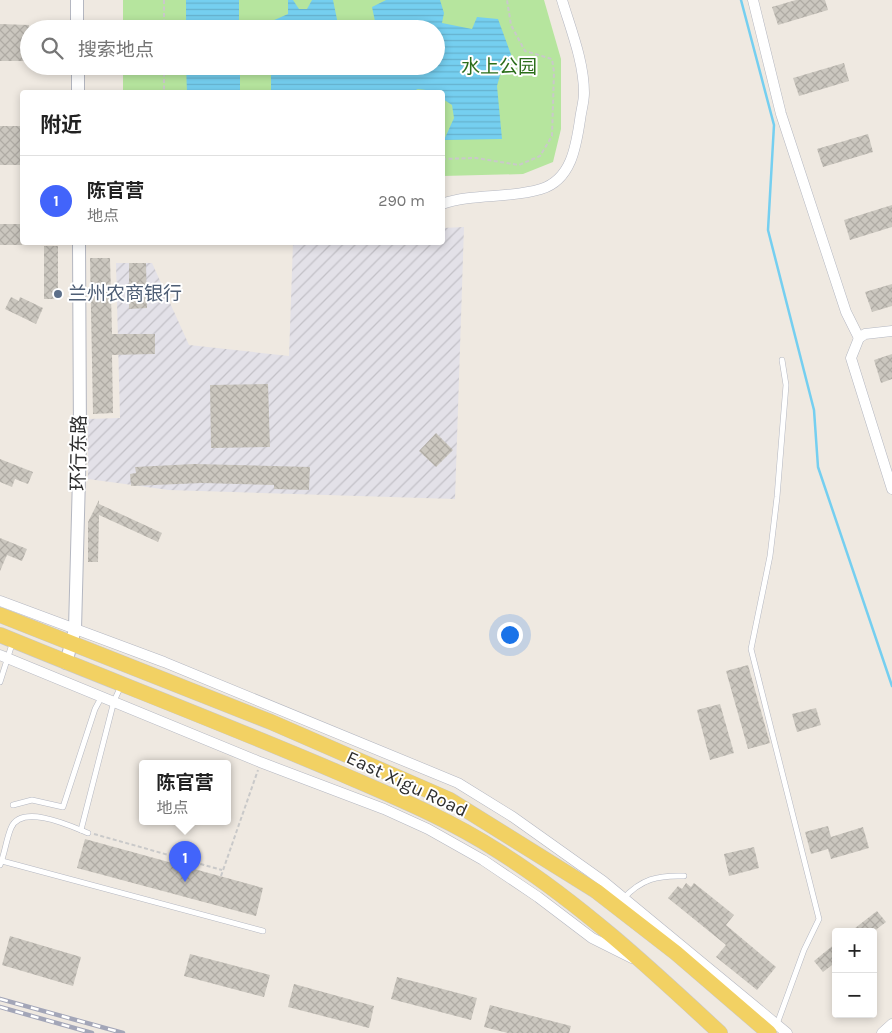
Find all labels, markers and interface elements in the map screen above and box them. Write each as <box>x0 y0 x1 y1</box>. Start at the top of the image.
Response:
search box <box>20 20 445 75</box>
icon: search <box>38 34 66 62</box>
text: 搜索地点 <box>78 39 154 61</box>
park label: 水上公园 <box>461 56 537 78</box>
text: 附近 <box>40 113 82 137</box>
text: 陈官营 <box>87 180 144 202</box>
text: 1 <box>53 191 59 210</box>
text: 290 m <box>378 191 425 210</box>
text: 地点 <box>87 206 119 225</box>
place label: 兰州农商银行 <box>68 283 182 305</box>
marker: 兰州农商银行 <box>52 288 64 300</box>
street label: 环行东路 <box>67 415 91 491</box>
your location <box>497 622 523 648</box>
street label: East Xigu Road <box>343 746 471 822</box>
popup <box>139 760 231 825</box>
text: 陈官营 <box>156 772 214 794</box>
text: 地点 <box>156 798 189 817</box>
pin: 1 <box>169 841 201 882</box>
map controls <box>832 928 877 1018</box>
button: + <box>832 928 877 973</box>
button: − <box>832 973 877 1018</box>

